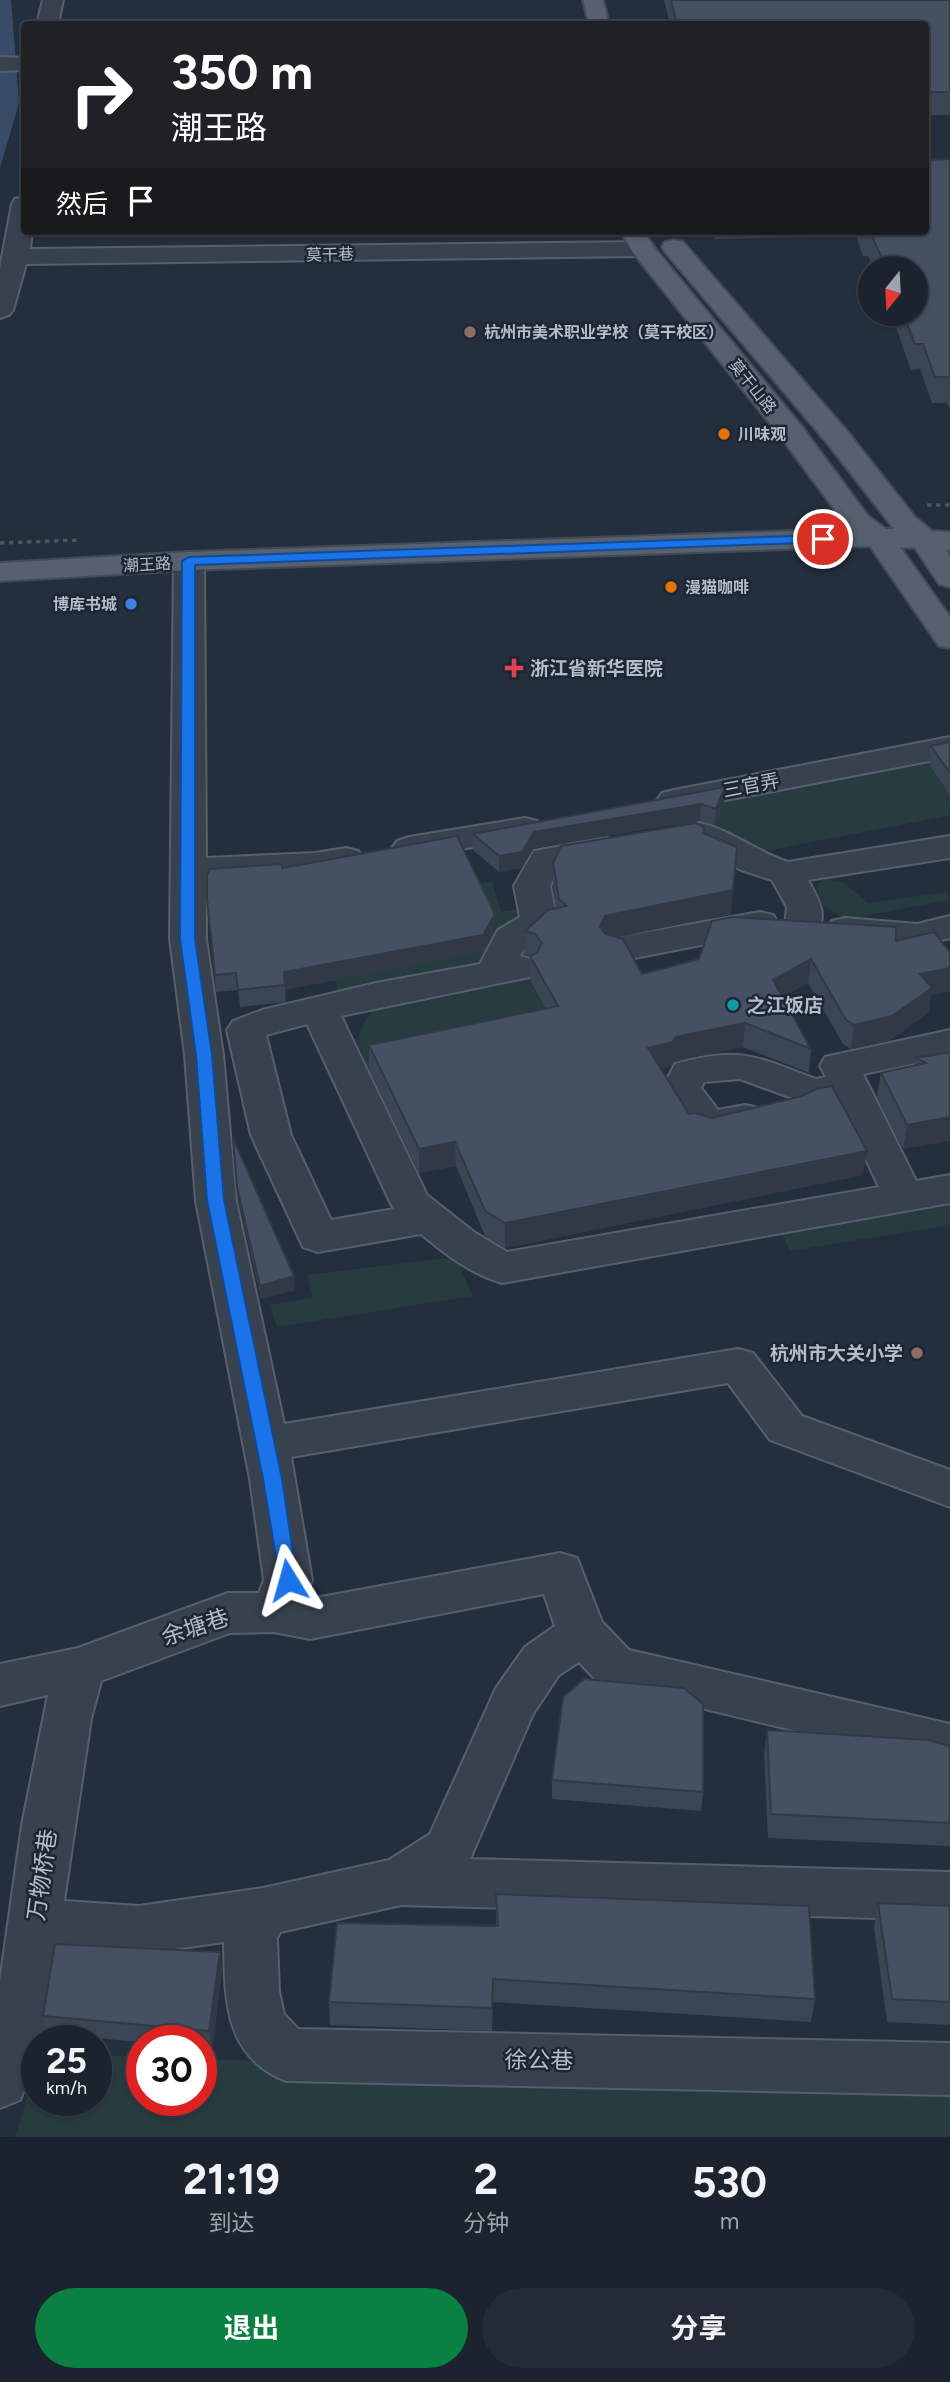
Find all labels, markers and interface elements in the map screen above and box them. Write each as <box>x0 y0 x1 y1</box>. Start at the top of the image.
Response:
text: 350 m <box>171 42 313 101</box>
icon: right <box>56 49 147 140</box>
text: 潮王路 <box>171 109 267 147</box>
icon: arrive <box>122 182 160 220</box>
text: 然后 <box>56 188 108 220</box>
street label: 莫干巷 <box>306 245 354 264</box>
north arrow <box>858 256 928 326</box>
map controls <box>858 256 928 326</box>
place label: 杭州市美术职业学校（莫干校区） <box>484 323 724 342</box>
marker: 杭州市美术职业学校（莫干校区） <box>462 324 478 340</box>
street label: 莫干山路 <box>725 355 780 417</box>
place label: 川味观 <box>738 425 786 444</box>
marker: 川味观 <box>716 426 732 442</box>
pin <box>793 509 853 569</box>
icon: arrive <box>804 520 842 558</box>
street label: 潮王路 <box>123 554 171 575</box>
place label: 漫猫咖啡 <box>685 578 749 597</box>
marker: 漫猫咖啡 <box>663 579 679 595</box>
place label: 博库书城 <box>53 595 117 614</box>
marker: 博库书城 <box>123 596 139 612</box>
place label: 浙江省新华医院 <box>530 657 663 680</box>
marker: 浙江省新华医院 <box>504 658 524 678</box>
street label: 三官弄 <box>721 769 781 802</box>
place label: 之江饭店 <box>747 994 823 1017</box>
marker: 之江饭店 <box>725 997 741 1013</box>
place label: 杭州市大关小学 <box>770 1342 903 1365</box>
marker: 杭州市大关小学 <box>909 1345 925 1361</box>
position arrow <box>251 1543 325 1617</box>
street label: 余塘巷 <box>158 1603 232 1651</box>
street label: 万物桥巷 <box>22 1827 62 1923</box>
speed limit sign: 30 <box>126 2025 217 2116</box>
text: 25 <box>46 2040 87 2082</box>
street label: 徐公巷 <box>504 2045 574 2075</box>
text: km/h <box>46 2077 87 2099</box>
text: 21:19 <box>183 2154 280 2205</box>
text: 2 <box>474 2154 498 2205</box>
text: 530 <box>692 2157 767 2208</box>
text: m <box>720 2207 739 2235</box>
text: 到达 <box>208 2209 254 2237</box>
text: 分钟 <box>463 2209 509 2237</box>
button: 退出 <box>35 2288 468 2368</box>
button: 分享 <box>482 2288 915 2368</box>

